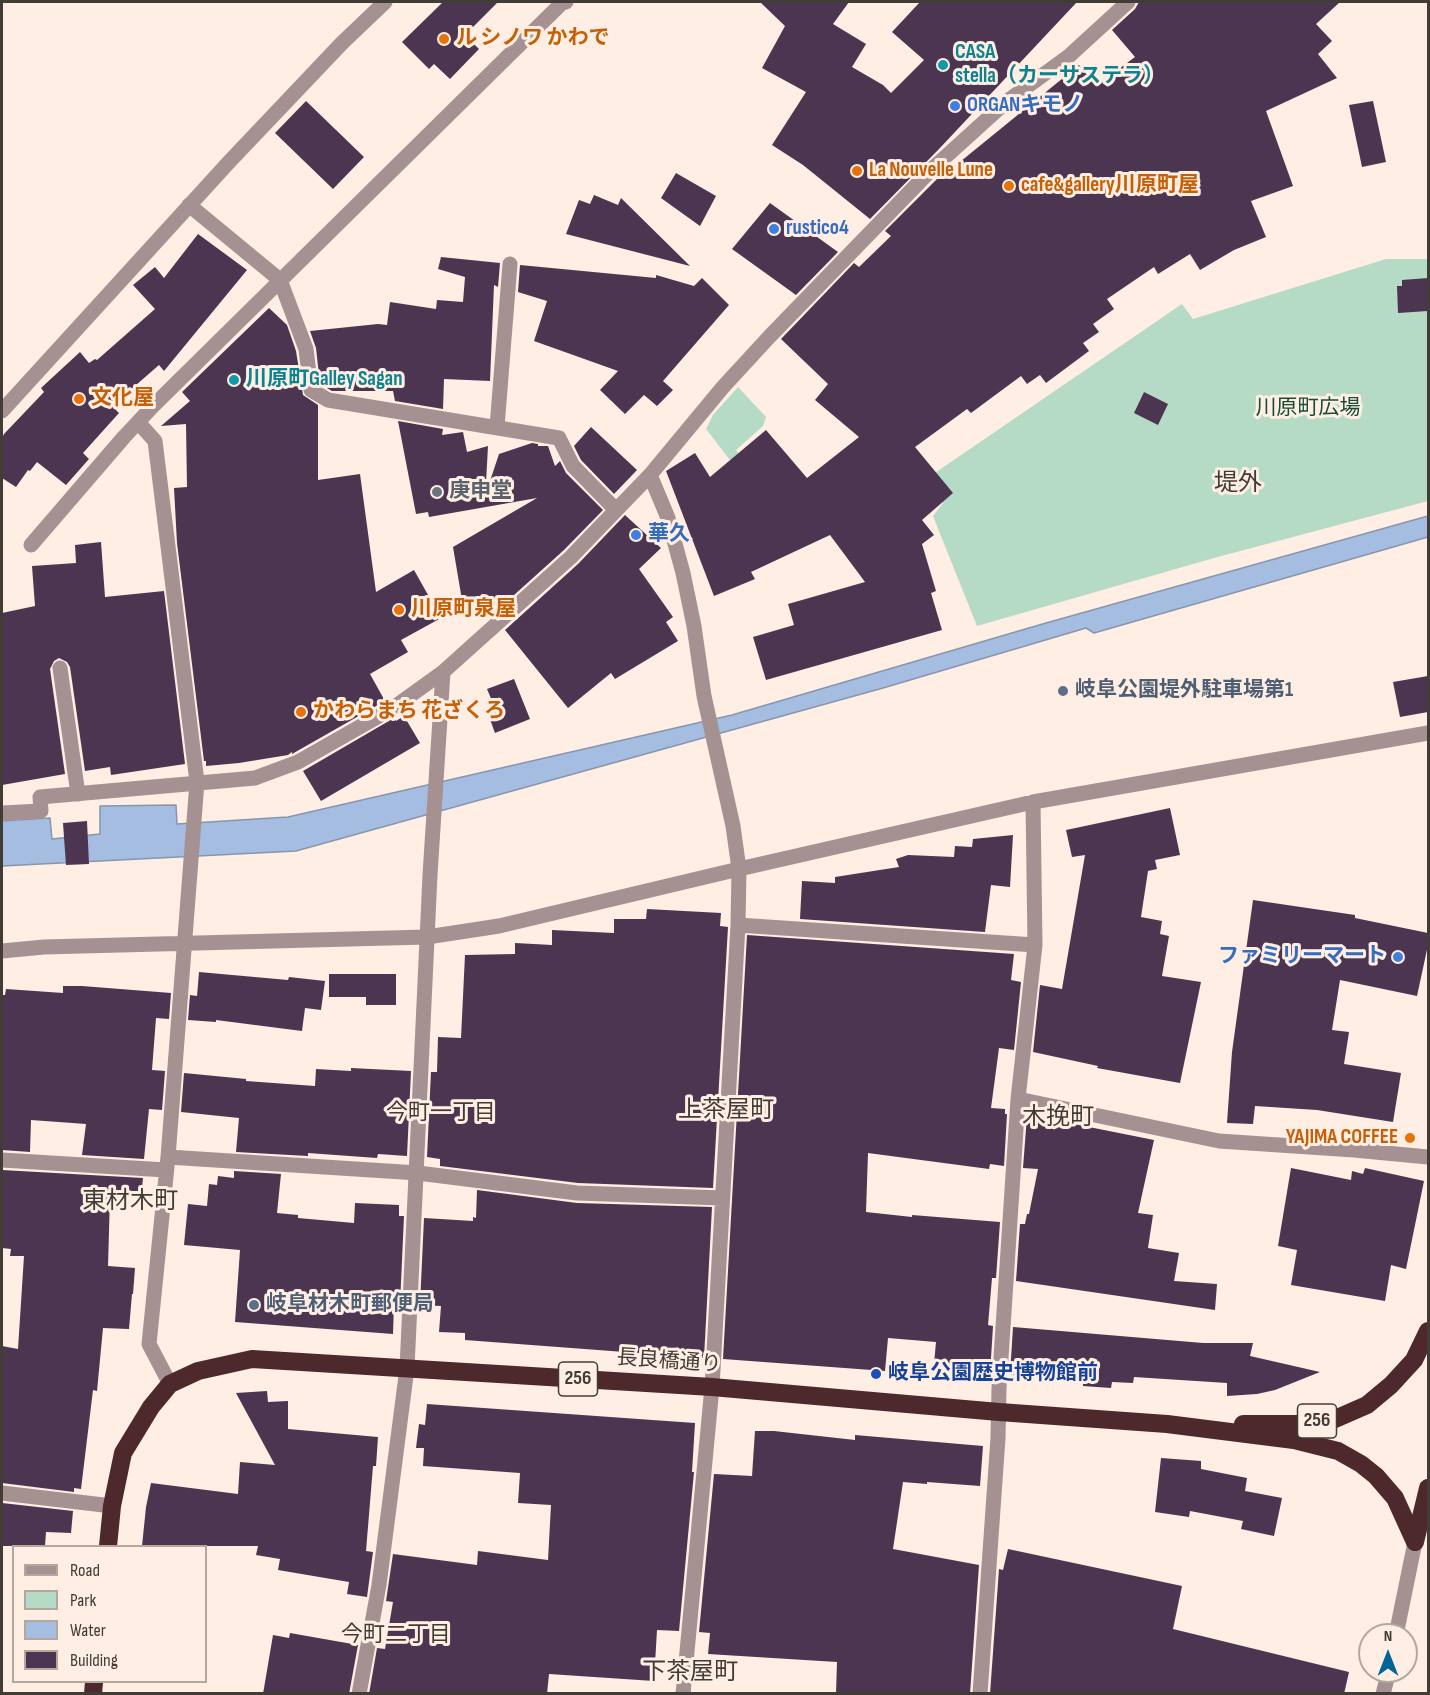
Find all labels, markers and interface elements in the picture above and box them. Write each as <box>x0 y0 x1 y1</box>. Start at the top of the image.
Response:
place label: ル シノワ かわで <box>456 26 610 52</box>
marker: ル シノワ かわで <box>437 32 451 46</box>
place label: CASA stella（カーサステラ） <box>955 40 1164 90</box>
marker: CASA stella（カーサステラ） <box>936 58 950 72</box>
place label: ORGANキモノ <box>967 93 1083 119</box>
marker: ORGANキモノ <box>948 99 962 113</box>
place label: La Nouvelle Lune <box>869 158 993 184</box>
marker: La Nouvelle Lune <box>850 164 864 178</box>
place label: cafe&gallery川原町屋 <box>1021 173 1199 199</box>
marker: cafe&gallery川原町屋 <box>1002 179 1016 193</box>
place label: rustico4 <box>786 216 849 242</box>
marker: rustico4 <box>767 222 781 236</box>
place label: 川原町Galley Sagan <box>246 367 403 393</box>
marker: 川原町Galley Sagan <box>227 373 241 387</box>
place label: 文化屋 <box>91 386 154 412</box>
marker: 文化屋 <box>72 392 86 406</box>
park label: 川原町広場 <box>1256 396 1360 422</box>
district label: 堤外 <box>1214 470 1262 498</box>
place label: 庚申堂 <box>449 479 512 505</box>
marker: 庚申堂 <box>430 485 444 499</box>
place label: 華久 <box>648 522 690 548</box>
marker: 華久 <box>629 528 643 542</box>
place label: 川原町泉屋 <box>411 597 516 623</box>
marker: 川原町泉屋 <box>392 603 406 617</box>
place label: 岐阜公園堤外駐車場第1 <box>1075 678 1293 704</box>
marker: 岐阜公園堤外駐車場第1 <box>1056 684 1070 698</box>
place label: かわらまち 花ざくろ <box>313 699 505 725</box>
marker: かわらまち 花ざくろ <box>294 705 308 719</box>
place label: ファミリーマート <box>1218 944 1386 970</box>
marker: ファミリーマート <box>1391 950 1405 964</box>
district label: 上茶屋町 <box>678 1097 774 1125</box>
district label: 今町一丁目 <box>386 1100 496 1126</box>
district label: 木挽町 <box>1022 1104 1094 1132</box>
place label: YAJIMA COFFEE <box>1286 1125 1398 1151</box>
marker: YAJIMA COFFEE <box>1403 1131 1417 1145</box>
district label: 東材木町 <box>82 1188 178 1216</box>
place label: 岐阜材木町郵便局 <box>266 1292 434 1318</box>
marker: 岐阜材木町郵便局 <box>247 1298 261 1312</box>
street label: 長良橋通り <box>616 1346 722 1378</box>
place label: 岐阜公園歴史博物館前 <box>888 1361 1098 1387</box>
road number: 256 <box>558 1362 598 1396</box>
marker: 岐阜公園歴史博物館前 <box>869 1367 883 1381</box>
road number: 256 <box>1298 1404 1336 1438</box>
legend <box>12 1545 207 1683</box>
text: Road <box>70 1560 100 1581</box>
text: Park <box>70 1590 96 1611</box>
text: Water <box>70 1620 106 1641</box>
district label: 今町二丁目 <box>341 1622 451 1648</box>
north arrow <box>1358 1623 1418 1683</box>
text: N <box>1384 1627 1392 1646</box>
text: Building <box>70 1650 118 1671</box>
district label: 下茶屋町 <box>642 1659 738 1687</box>

